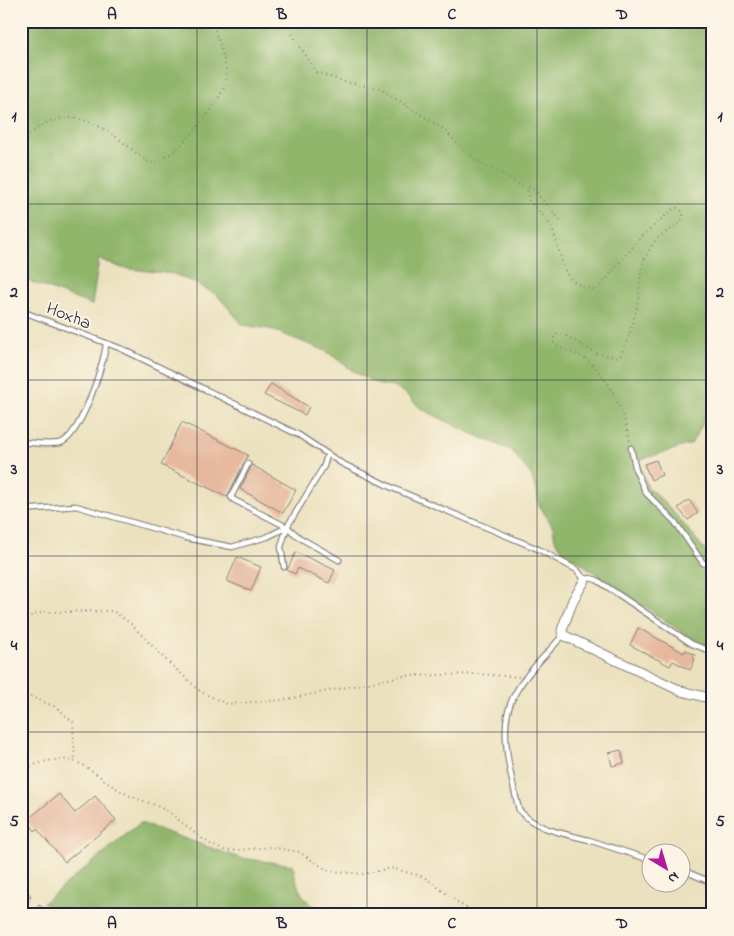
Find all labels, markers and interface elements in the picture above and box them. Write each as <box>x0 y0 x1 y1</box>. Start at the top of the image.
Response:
text: A <box>107 3 117 27</box>
text: B <box>276 3 288 27</box>
text: C <box>448 3 457 27</box>
text: D <box>615 3 628 27</box>
text: 1 <box>11 105 17 129</box>
text: 1 <box>717 105 723 129</box>
text: 2 <box>9 281 18 305</box>
text: 2 <box>715 281 724 305</box>
street label: Hoxha <box>42 296 94 337</box>
text: 3 <box>10 458 18 482</box>
text: 3 <box>716 458 724 482</box>
text: 4 <box>10 634 18 658</box>
text: 4 <box>716 634 724 658</box>
text: 5 <box>9 810 19 834</box>
text: 5 <box>715 810 725 834</box>
north arrow <box>642 844 692 894</box>
text: N <box>663 866 683 888</box>
text: A <box>107 912 117 936</box>
text: B <box>276 912 288 936</box>
text: C <box>448 912 457 936</box>
text: D <box>615 912 628 936</box>

